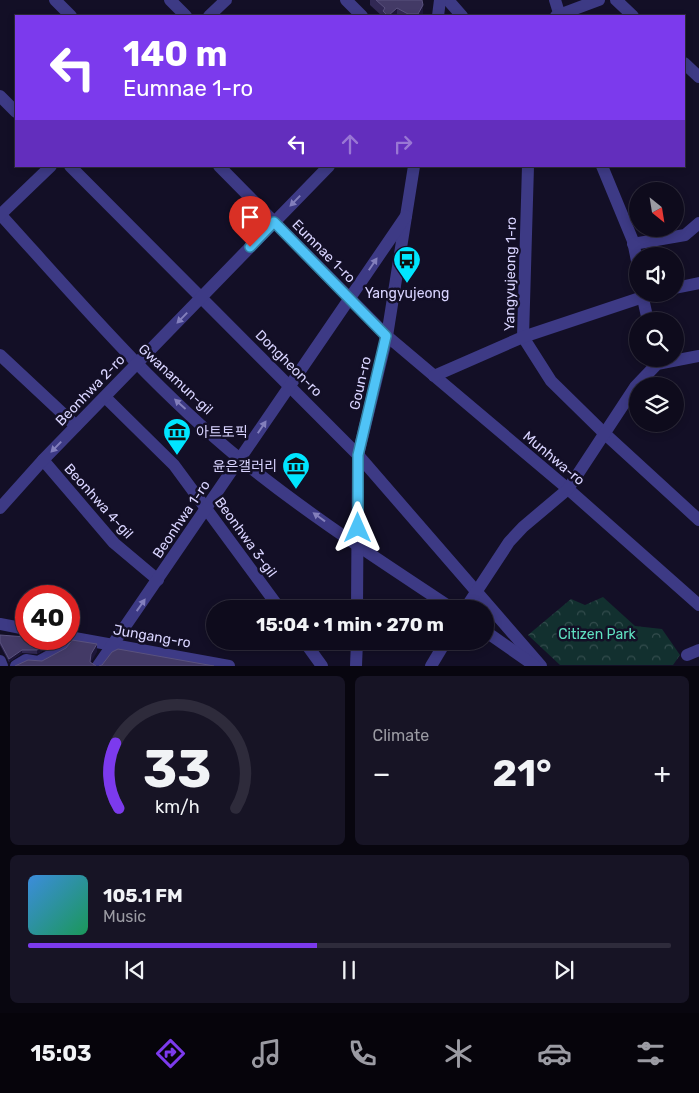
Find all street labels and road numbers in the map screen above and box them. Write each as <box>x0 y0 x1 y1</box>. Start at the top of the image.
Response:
street label: Eumnae 1-ro <box>288 216 359 287</box>
street label: Yangyujeong 1-ro <box>501 217 520 331</box>
street label: Dongheon-ro <box>252 326 326 400</box>
street label: Gwanamun-gil <box>135 340 216 418</box>
street label: Beonhwa 2-ro <box>52 351 128 429</box>
street label: Goun-ro <box>346 355 375 412</box>
street label: Munhwa-ro <box>519 428 588 489</box>
street label: Beonhwa 4-gil <box>61 460 137 542</box>
street label: Beonhwa 1-ro <box>149 477 214 561</box>
street label: Beonhwa 3-gil <box>211 494 280 581</box>
street label: Jungang-ro <box>112 621 192 652</box>

